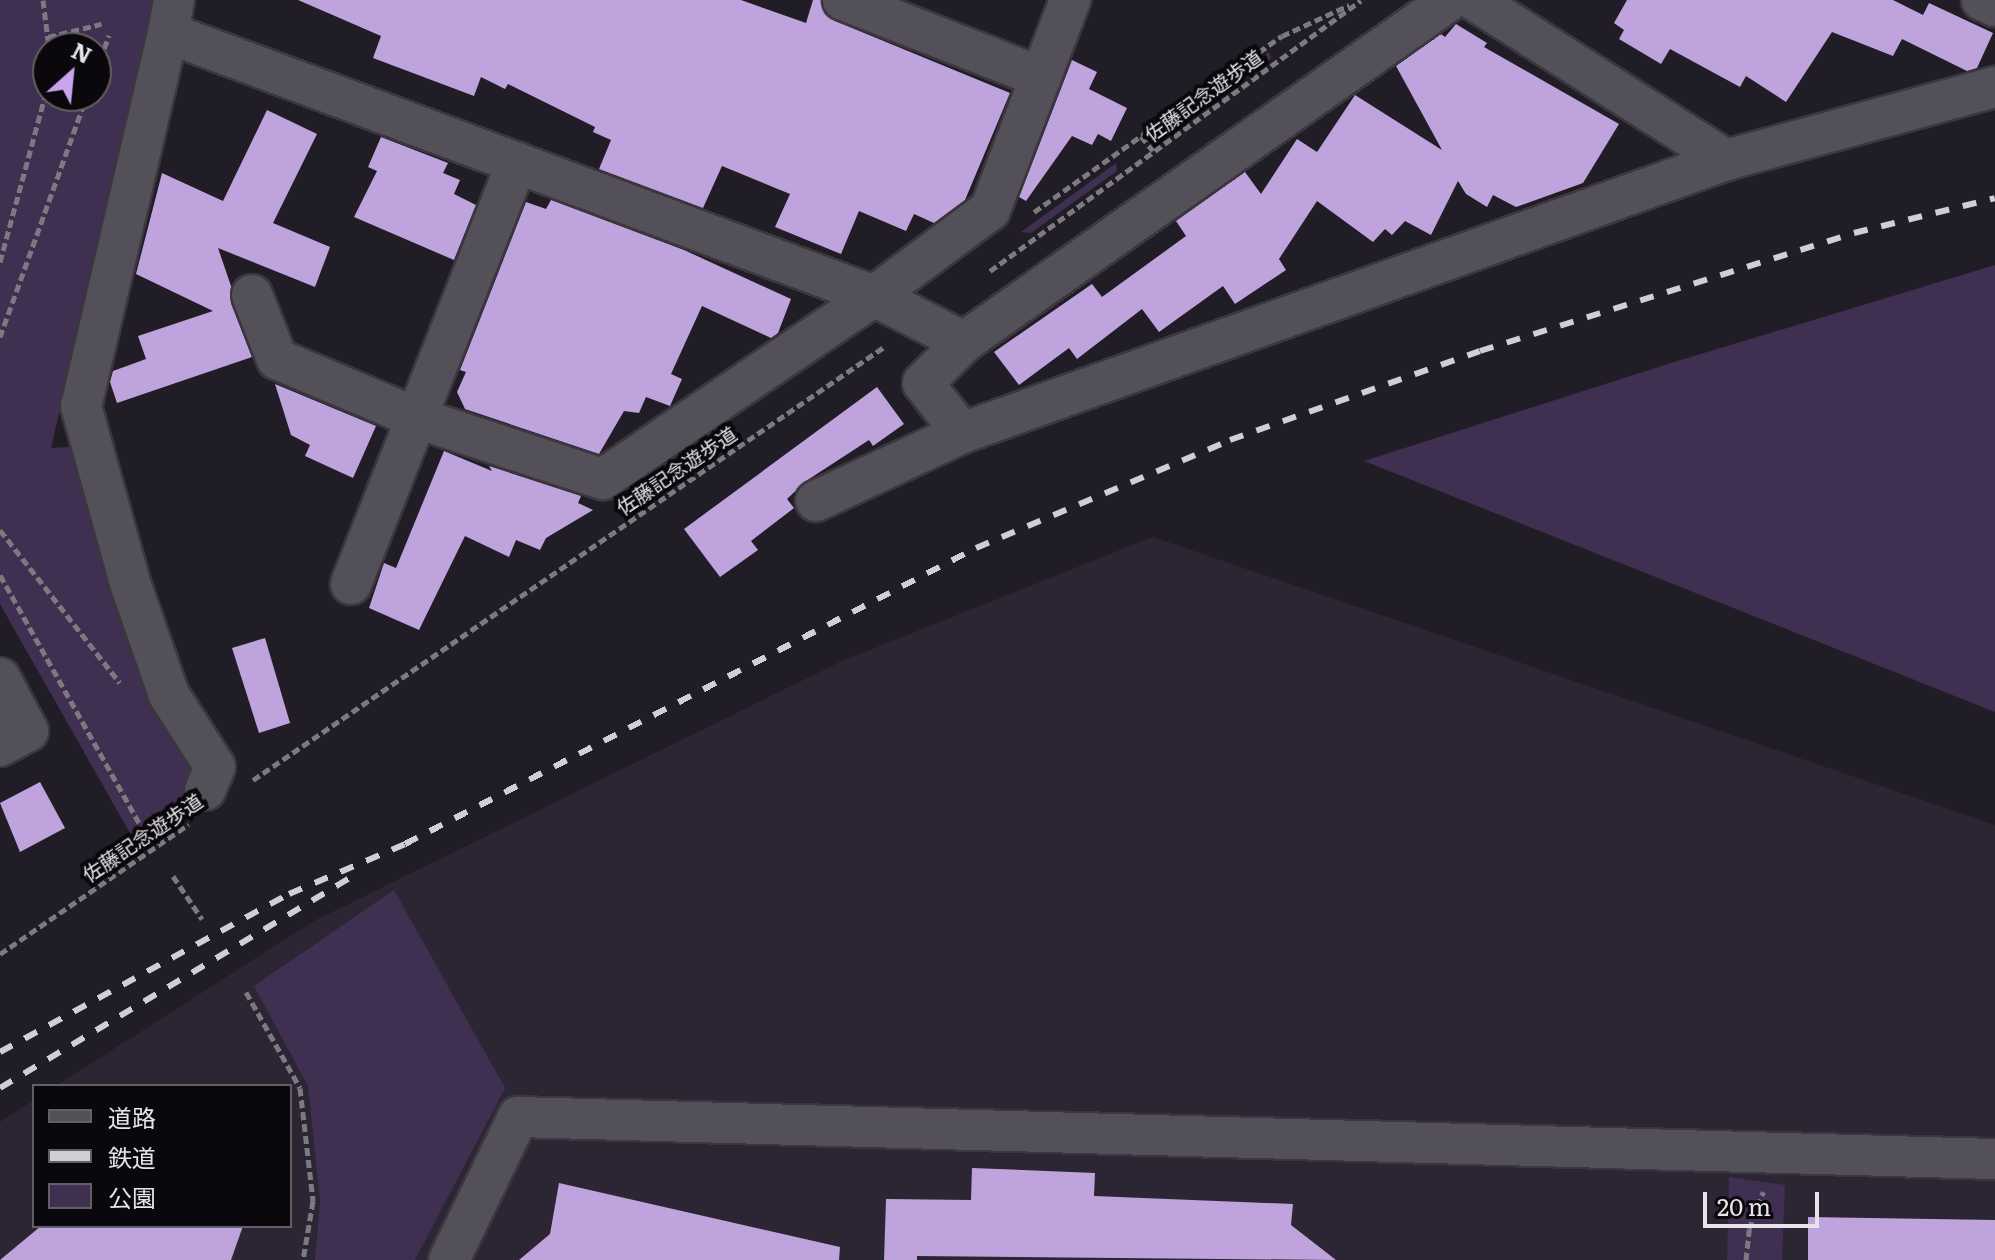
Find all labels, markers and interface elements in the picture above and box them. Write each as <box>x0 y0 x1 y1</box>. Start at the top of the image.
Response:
north arrow <box>32 32 112 112</box>
text: N <box>66 33 98 71</box>
street label: 佐藤記念遊歩道 <box>1139 44 1267 146</box>
street label: 佐藤記念遊歩道 <box>611 421 741 519</box>
street label: 佐藤記念遊歩道 <box>77 788 207 886</box>
legend <box>32 1084 292 1228</box>
text: 道路 <box>108 1099 156 1134</box>
text: 鉄道 <box>108 1139 156 1174</box>
scale bar <box>1707 1176 1823 1226</box>
text: 公園 <box>108 1179 156 1214</box>
text: 20 m <box>1717 1188 1771 1223</box>

